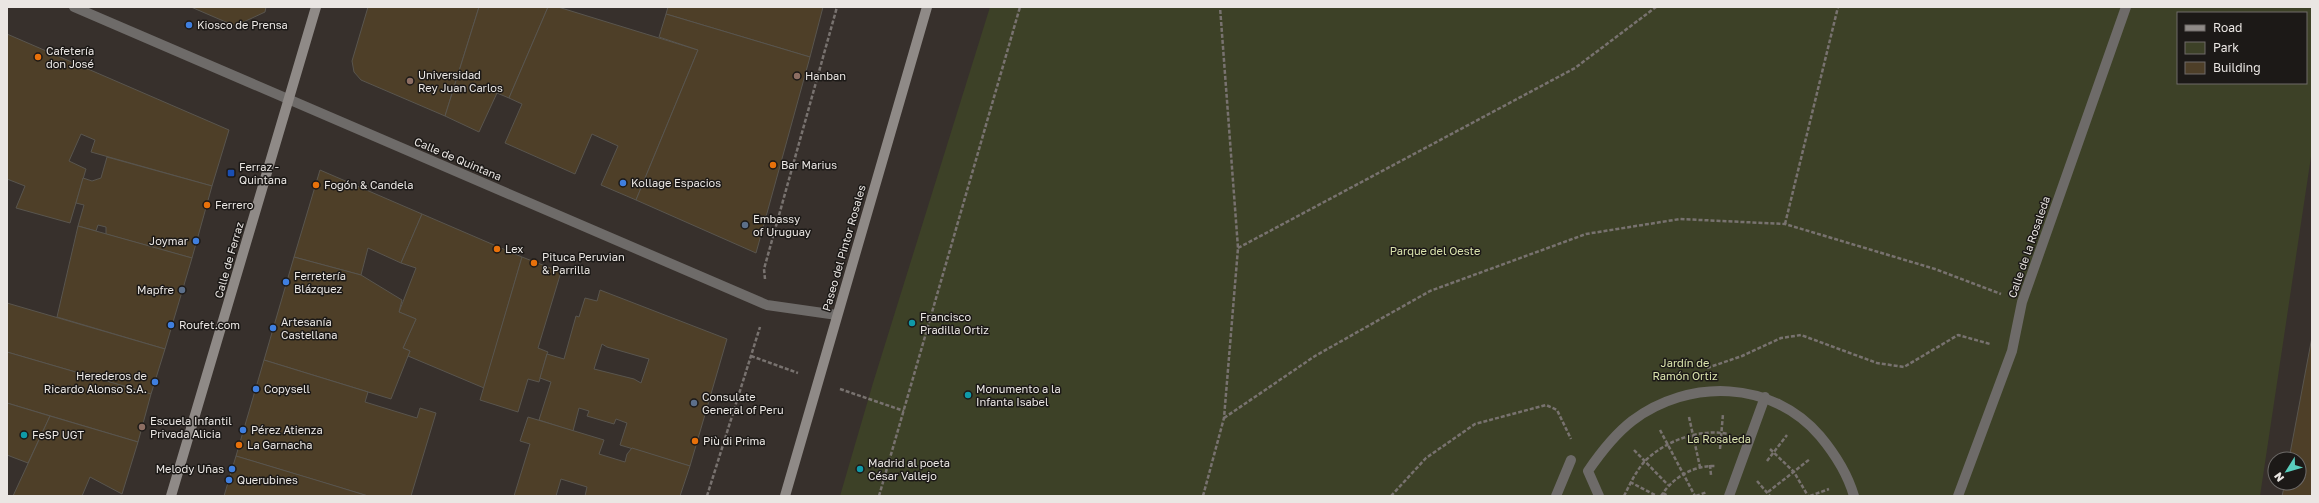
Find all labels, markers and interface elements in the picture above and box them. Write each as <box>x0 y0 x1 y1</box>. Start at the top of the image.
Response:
legend <box>2177 12 2307 84</box>
place label: Kiosco de Prensa <box>197 18 288 31</box>
marker: Kiosco de Prensa <box>184 20 194 30</box>
text: Road <box>2213 20 2242 35</box>
text: Park <box>2213 40 2239 55</box>
place label: Cafetería don José <box>46 44 94 70</box>
marker: Cafetería don José <box>33 52 43 62</box>
text: Building <box>2213 60 2261 75</box>
place label: Universidad Rey Juan Carlos <box>418 68 503 94</box>
place label: Hanban <box>805 69 846 82</box>
marker: Hanban <box>792 71 802 81</box>
marker: Universidad Rey Juan Carlos <box>405 76 415 86</box>
street label: Calle de Quintana <box>413 134 504 183</box>
place label: Bar Marius <box>781 158 837 171</box>
place label: Ferraz - Quintana <box>239 160 287 186</box>
marker: Bar Marius <box>768 160 778 170</box>
marker: Ferraz - Quintana <box>226 168 236 178</box>
place label: Kollage Espacios <box>631 176 721 189</box>
place label: Fogón & Candela <box>324 178 413 191</box>
marker: Kollage Espacios <box>618 178 628 188</box>
marker: Fogón & Candela <box>311 180 321 190</box>
street label: Paseo del Pintor Rosales <box>819 183 868 313</box>
street label: Calle de la Rosaleda <box>2005 194 2052 300</box>
place label: Ferrero <box>215 198 254 211</box>
marker: Ferrero <box>202 200 212 210</box>
place label: Embassy of Uruguay <box>753 212 811 238</box>
street label: Calle de Ferraz <box>211 220 246 300</box>
marker: Embassy of Uruguay <box>740 220 750 230</box>
place label: Joymar <box>149 234 189 247</box>
marker: Joymar <box>191 236 201 246</box>
place label: Lex <box>505 242 523 255</box>
marker: Lex <box>492 244 502 254</box>
park label: Parque del Oeste <box>1390 244 1480 257</box>
place label: Pituca Peruvian & Parrilla <box>542 250 625 276</box>
marker: Pituca Peruvian & Parrilla <box>529 258 539 268</box>
place label: Ferretería Blázquez <box>294 269 346 295</box>
marker: Ferretería Blázquez <box>281 277 291 287</box>
place label: Mapfre <box>137 283 174 296</box>
marker: Mapfre <box>177 285 187 295</box>
place label: Francisco Pradilla Ortiz <box>920 310 989 336</box>
place label: Artesanía Castellana <box>281 315 338 341</box>
place label: Roufet.com <box>179 318 240 331</box>
marker: Francisco Pradilla Ortiz <box>907 318 917 328</box>
marker: Roufet.com <box>166 320 176 330</box>
marker: Artesanía Castellana <box>268 323 278 333</box>
park label: Jardín de Ramón Ortiz <box>1652 356 1718 382</box>
place label: Herederos de Ricardo Alonso S.A. <box>44 369 147 395</box>
marker: Herederos de Ricardo Alonso S.A. <box>150 377 160 387</box>
place label: Copysell <box>264 382 311 395</box>
place label: Monumento a la Infanta Isabel <box>976 382 1061 408</box>
marker: Copysell <box>251 384 261 394</box>
place label: Consulate General of Peru <box>702 390 784 416</box>
marker: Monumento a la Infanta Isabel <box>963 390 973 400</box>
marker: Consulate General of Peru <box>689 398 699 408</box>
place label: Escuela Infantil Privada Alicia <box>150 414 232 440</box>
marker: Escuela Infantil Privada Alicia <box>137 422 147 432</box>
place label: Pérez Atienza <box>251 423 323 436</box>
marker: Pérez Atienza <box>238 425 248 435</box>
place label: FeSP UGT <box>32 428 84 441</box>
marker: FeSP UGT <box>19 430 29 440</box>
park label: La Rosaleda <box>1687 432 1751 445</box>
place label: Più di Prima <box>703 434 765 447</box>
marker: Più di Prima <box>690 436 700 446</box>
place label: La Garnacha <box>247 438 313 451</box>
marker: La Garnacha <box>234 440 244 450</box>
north arrow <box>2267 451 2307 491</box>
place label: Madrid al poeta César Vallejo <box>868 456 950 482</box>
place label: Melody Uñas <box>156 462 224 475</box>
marker: Melody Uñas <box>227 464 237 474</box>
marker: Madrid al poeta César Vallejo <box>855 464 865 474</box>
text: N <box>2271 470 2286 485</box>
place label: Querubines <box>237 473 298 486</box>
marker: Querubines <box>224 475 234 485</box>

